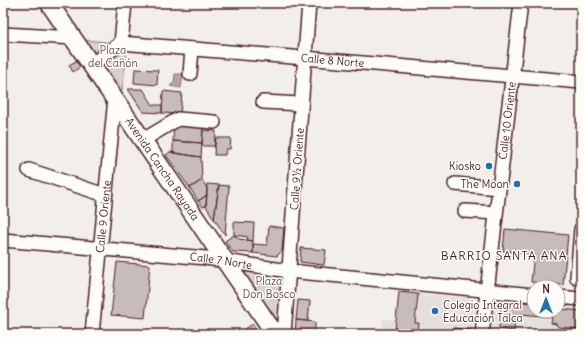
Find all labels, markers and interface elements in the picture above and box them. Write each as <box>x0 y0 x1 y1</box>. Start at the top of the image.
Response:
park label: Plaza del Cañón <box>88 43 138 70</box>
street label: Calle 8 Norte <box>300 51 365 70</box>
street label: Calle 10 Oriente <box>496 81 519 160</box>
street label: Avenida Cancha Rayada <box>122 115 202 223</box>
street label: Calle 9½ Oriente <box>287 127 307 211</box>
place label: Kiosko <box>449 159 481 173</box>
marker: Kiosko <box>484 161 494 171</box>
place label: The Moon <box>461 177 509 191</box>
street label: Calle 9 Oriente <box>93 179 114 254</box>
marker: The Moon <box>512 179 522 189</box>
district label: BARRIO SANTA ANA <box>441 248 567 263</box>
street label: Calle 7 Norte <box>189 250 253 272</box>
park label: Plaza Don Bosco <box>242 274 296 301</box>
north arrow <box>526 279 566 319</box>
text: N <box>542 282 550 296</box>
place label: Colegio Integral Educación Talca <box>443 298 523 325</box>
marker: Colegio Integral Educación Talca <box>430 306 440 316</box>

